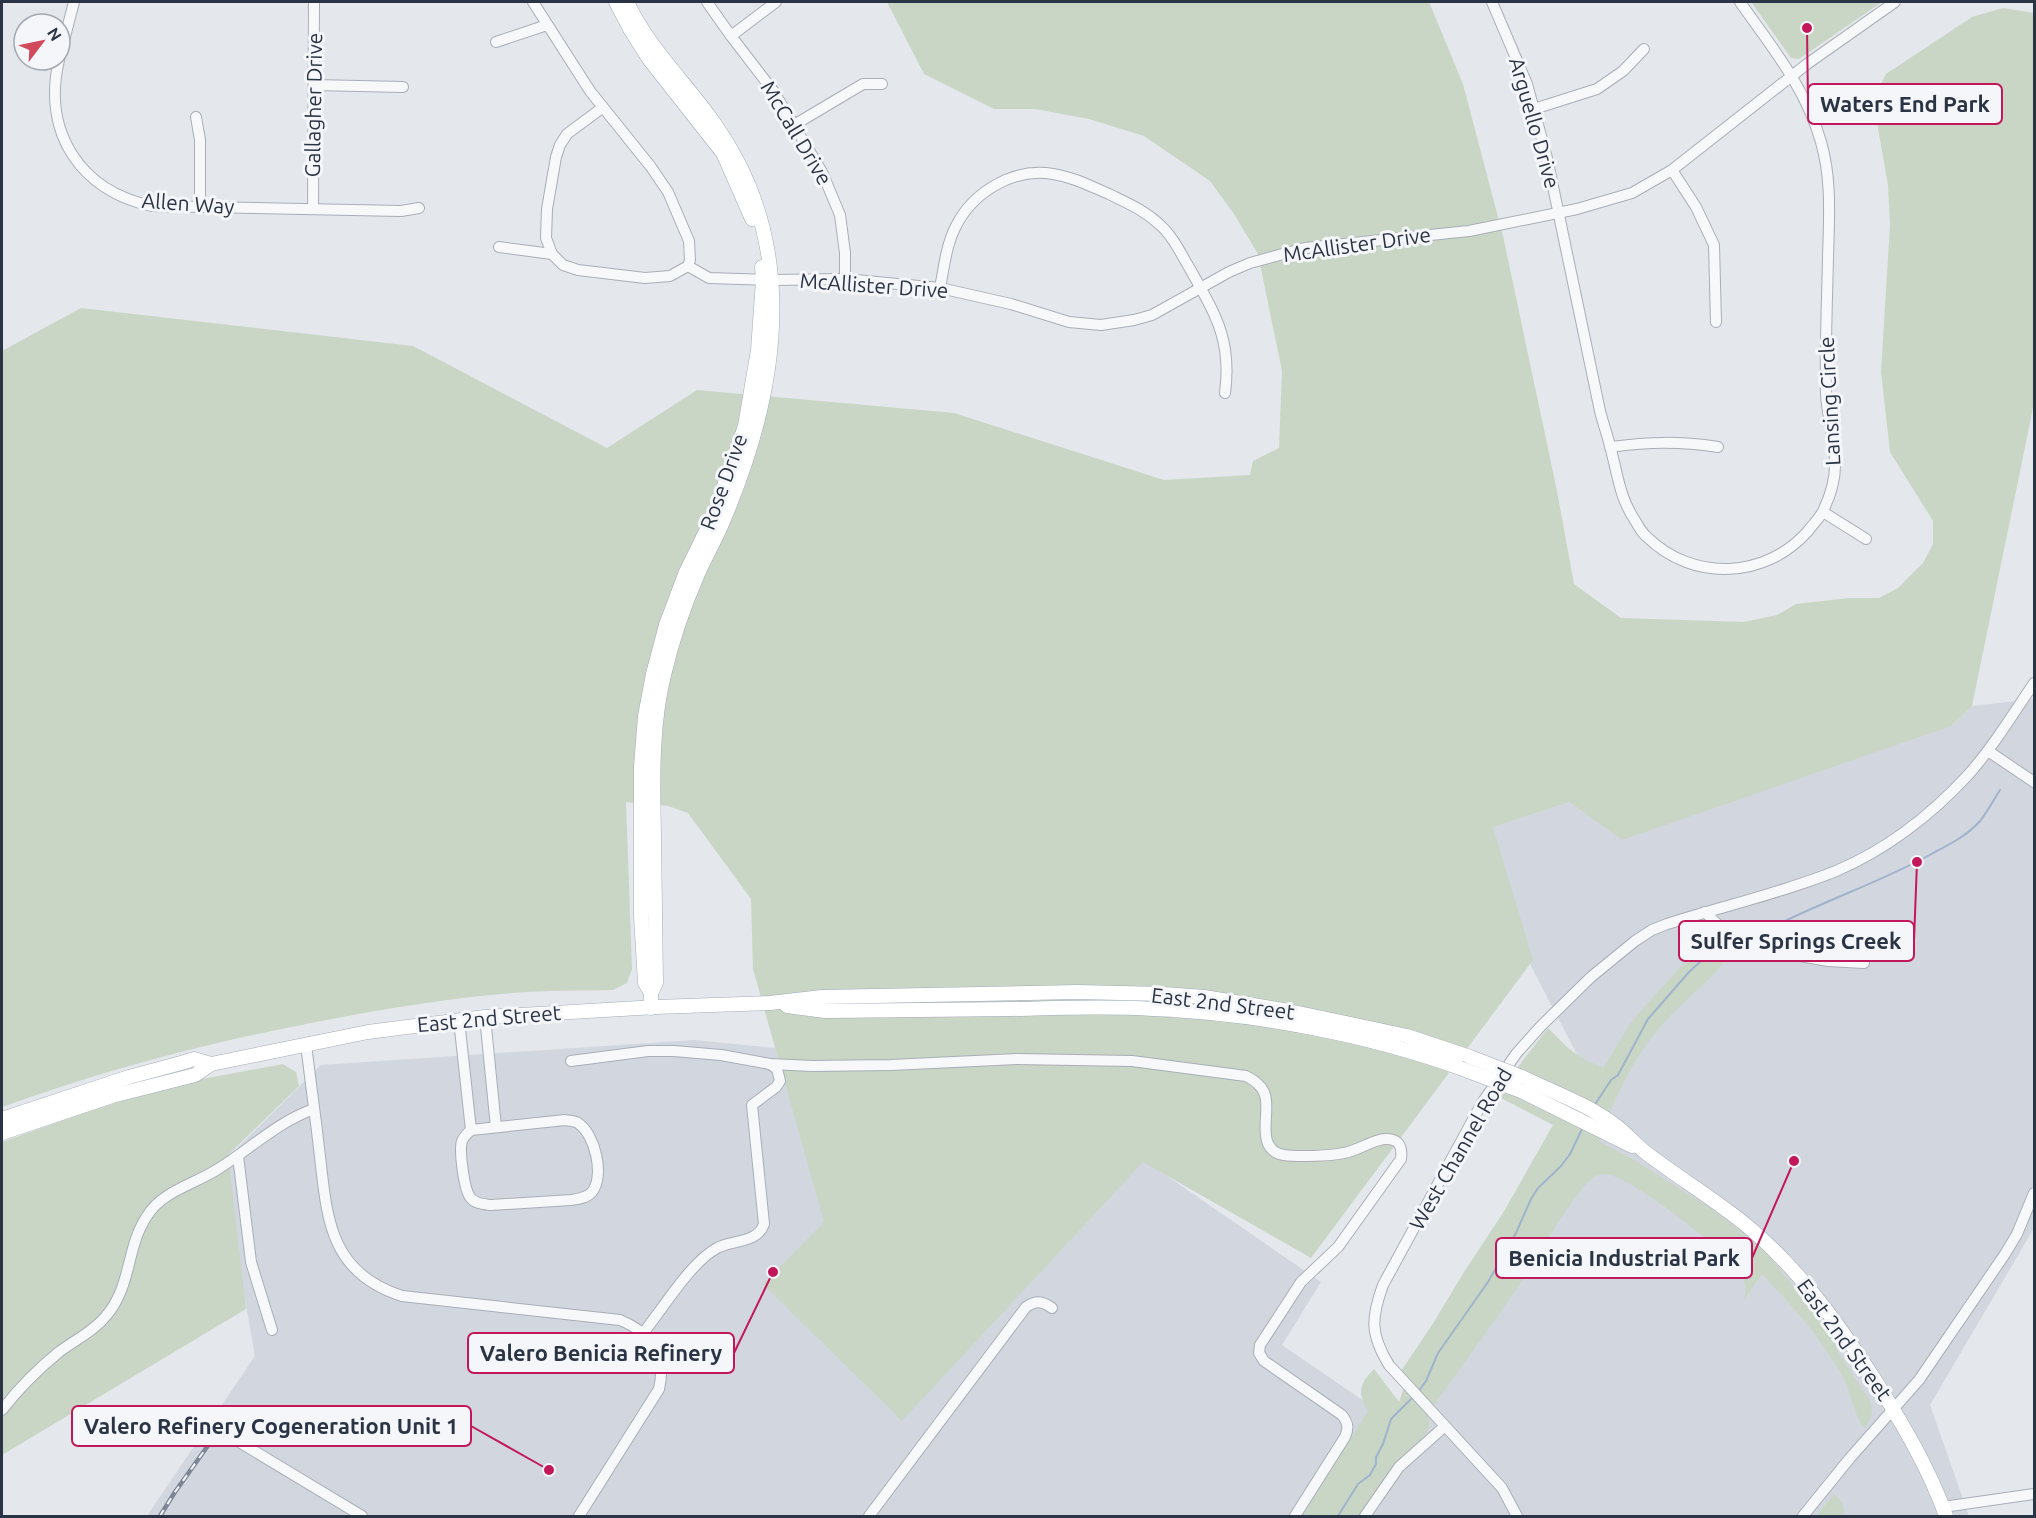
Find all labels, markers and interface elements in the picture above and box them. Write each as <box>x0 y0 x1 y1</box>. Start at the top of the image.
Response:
north arrow <box>12 12 72 72</box>
text: N <box>44 24 66 44</box>
street label: Gallagher Drive <box>300 32 326 178</box>
street label: Arguello Drive <box>1505 55 1565 191</box>
street label: McCall Drive <box>756 76 837 189</box>
callout: Waters End Park <box>1808 84 2002 124</box>
text: Waters End Park <box>1820 91 1991 116</box>
street label: Allen Way <box>141 188 235 218</box>
street label: McAllister Drive <box>1281 222 1432 266</box>
street label: McAllister Drive <box>799 268 949 302</box>
street label: Lansing Circle <box>1814 336 1844 466</box>
street label: Rose Drive <box>695 430 752 533</box>
callout: Sulfer Springs Creek <box>1679 921 1914 961</box>
text: Sulfer Springs Creek <box>1691 928 1902 953</box>
street label: East 2nd Street <box>1150 982 1296 1024</box>
street label: East 2nd Street <box>416 1000 562 1036</box>
street label: West Channel Road <box>1404 1063 1516 1234</box>
callout: Benicia Industrial Park <box>1496 1238 1752 1278</box>
text: Benicia Industrial Park <box>1508 1245 1740 1270</box>
street label: East 2nd Street <box>1793 1274 1897 1405</box>
callout: Valero Benicia Refinery <box>468 1333 734 1373</box>
text: Valero Benicia Refinery <box>480 1340 722 1365</box>
callout: Valero Refinery Cogeneration Unit 1 <box>72 1406 471 1446</box>
text: Valero Refinery Cogeneration Unit 1 <box>84 1413 458 1438</box>

